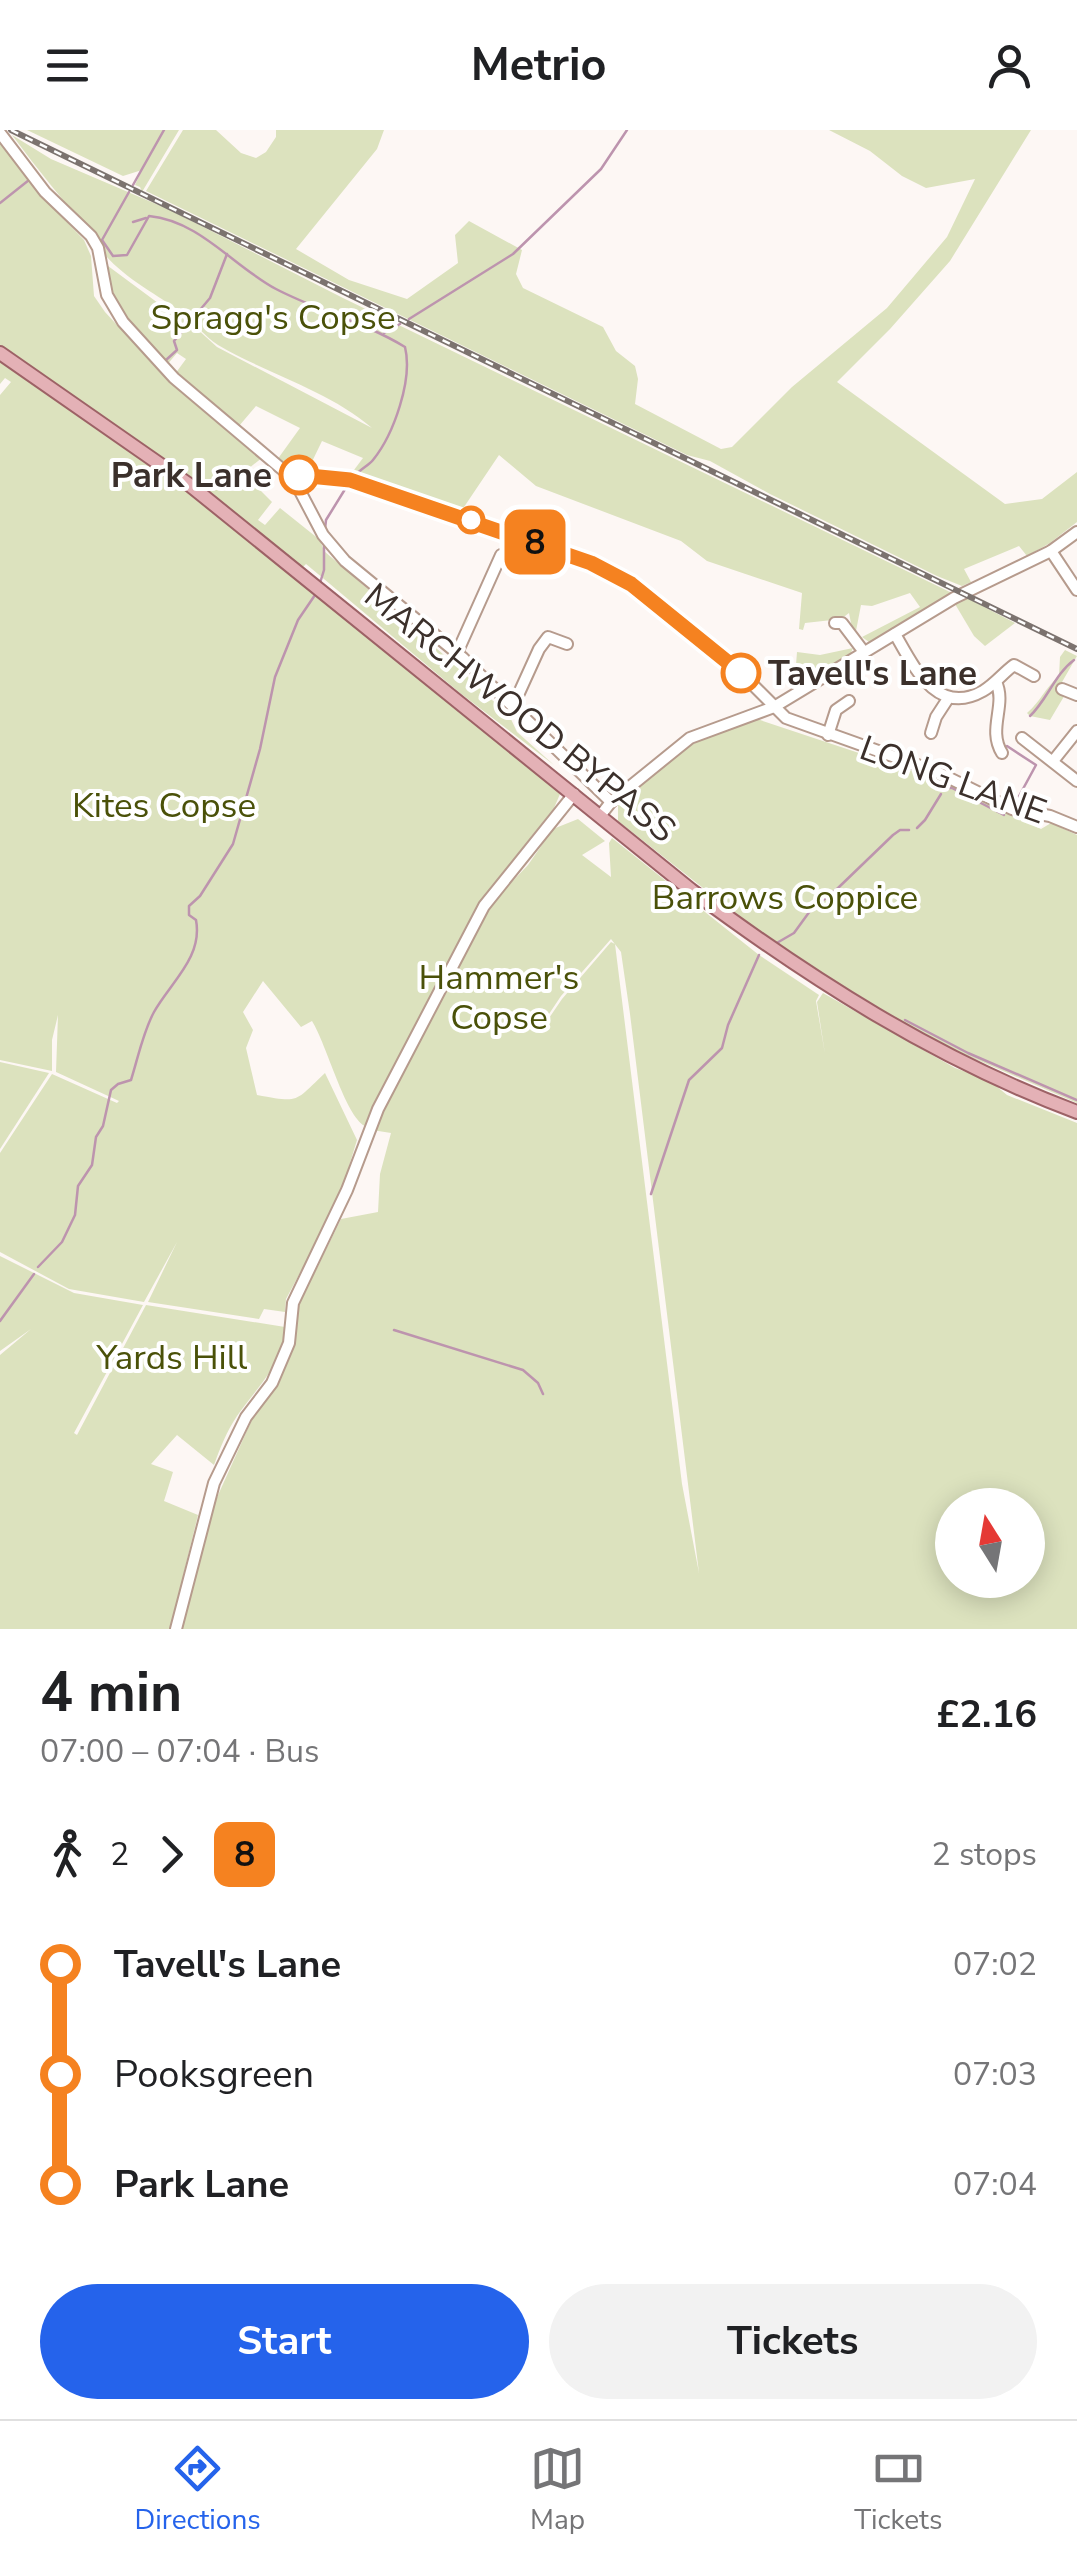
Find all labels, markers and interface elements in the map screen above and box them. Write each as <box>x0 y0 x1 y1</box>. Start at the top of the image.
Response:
text: Metrio <box>471 35 606 96</box>
icon: menu <box>40 38 95 93</box>
icon: person <box>982 38 1037 93</box>
park label: Spragg's Copse <box>150 294 396 341</box>
place label: Park Lane <box>111 452 272 499</box>
marker: Park Lane <box>280 456 318 494</box>
unlabelled marker <box>458 507 484 533</box>
line badge: 8 <box>502 510 568 574</box>
text: 8 <box>524 519 546 566</box>
street label: MARCHWOOD BYPASS <box>354 573 686 853</box>
place label: Tavell's Lane <box>768 650 977 697</box>
marker: Tavell's Lane <box>722 654 760 692</box>
street label: LONG LANE <box>853 725 1053 835</box>
park label: Kites Copse <box>72 782 256 829</box>
park label: Barrows Coppice <box>652 874 918 921</box>
park label: Hammer's Copse <box>419 954 579 1041</box>
park label: Yards Hill <box>96 1334 248 1381</box>
north arrow <box>935 1488 1045 1598</box>
map controls <box>935 1488 1045 1598</box>
text: 4 min <box>40 1655 182 1730</box>
text: £2.16 <box>936 1689 1037 1740</box>
text: 07:00 – 07:04 · Bus <box>40 1730 319 1773</box>
icon: walk <box>40 1827 95 1882</box>
icon: forward <box>144 1827 199 1882</box>
text: 8 <box>234 1831 255 1878</box>
text: 2 <box>110 1833 129 1876</box>
text: 2 stops <box>931 1833 1037 1876</box>
text: Tavell's Lane <box>114 1939 341 1990</box>
text: 07:02 <box>953 1943 1037 1986</box>
text: Pooksgreen <box>114 2049 314 2100</box>
text: 07:03 <box>953 2053 1037 2096</box>
text: Park Lane <box>114 2159 289 2210</box>
text: 07:04 <box>953 2163 1037 2206</box>
button: Start <box>40 2284 529 2399</box>
button: Tickets <box>549 2284 1037 2399</box>
tab: Directions <box>135 2441 261 2539</box>
tab: Map <box>530 2441 585 2539</box>
tab: Tickets <box>854 2441 942 2539</box>

